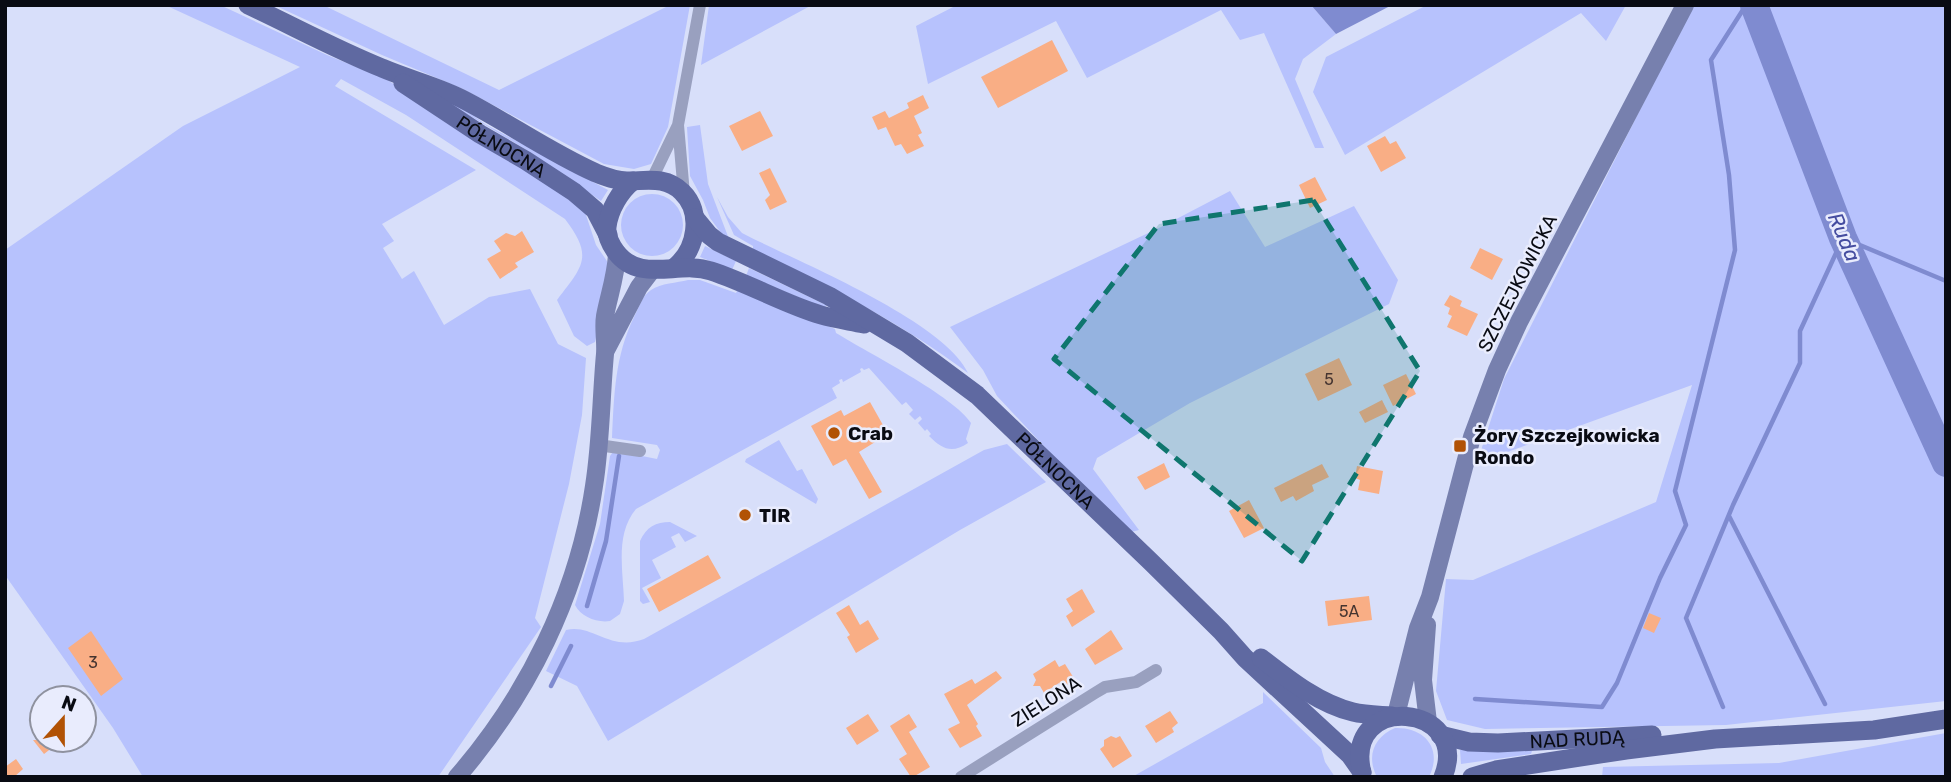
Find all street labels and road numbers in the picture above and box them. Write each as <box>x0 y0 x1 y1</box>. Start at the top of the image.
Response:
street label: PÓŁNOCNA <box>452 111 550 183</box>
street label: SZCZEJKOWICKA <box>1473 210 1562 356</box>
street label: PÓŁNOCNA <box>1011 428 1100 514</box>
street label: ZIELONA <box>1007 671 1085 732</box>
street label: NAD RUDĄ <box>1529 725 1625 753</box>

